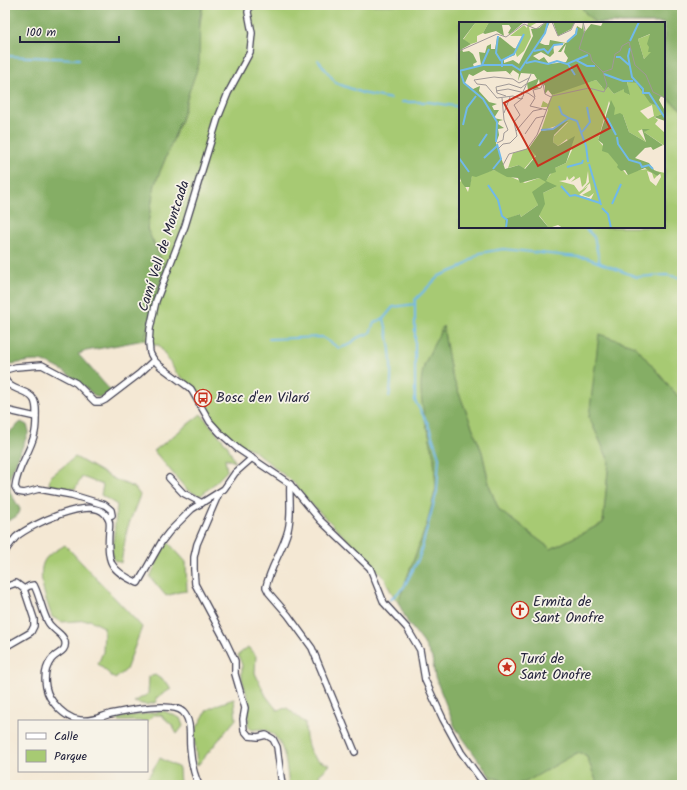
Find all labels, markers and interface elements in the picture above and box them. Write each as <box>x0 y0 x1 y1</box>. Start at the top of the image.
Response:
scale bar <box>20 18 119 44</box>
inset map <box>459 22 665 228</box>
text: 100 m <box>26 23 57 42</box>
street label: Camí Vell de Montcada <box>132 178 196 314</box>
place label: Bosc d'en Vilaró <box>216 387 310 409</box>
bus stop icon: Bosc d'en Vilaró <box>193 388 213 408</box>
place label: Ermita de Sant Onofre <box>533 591 605 629</box>
church icon: Ermita de Sant Onofre <box>510 600 530 620</box>
place label: Turó de Sant Onofre <box>520 648 592 686</box>
place icon: Turó de Sant Onofre <box>497 657 517 677</box>
legend <box>18 720 148 772</box>
text: Calle <box>54 727 79 746</box>
text: Parque <box>54 747 88 766</box>

